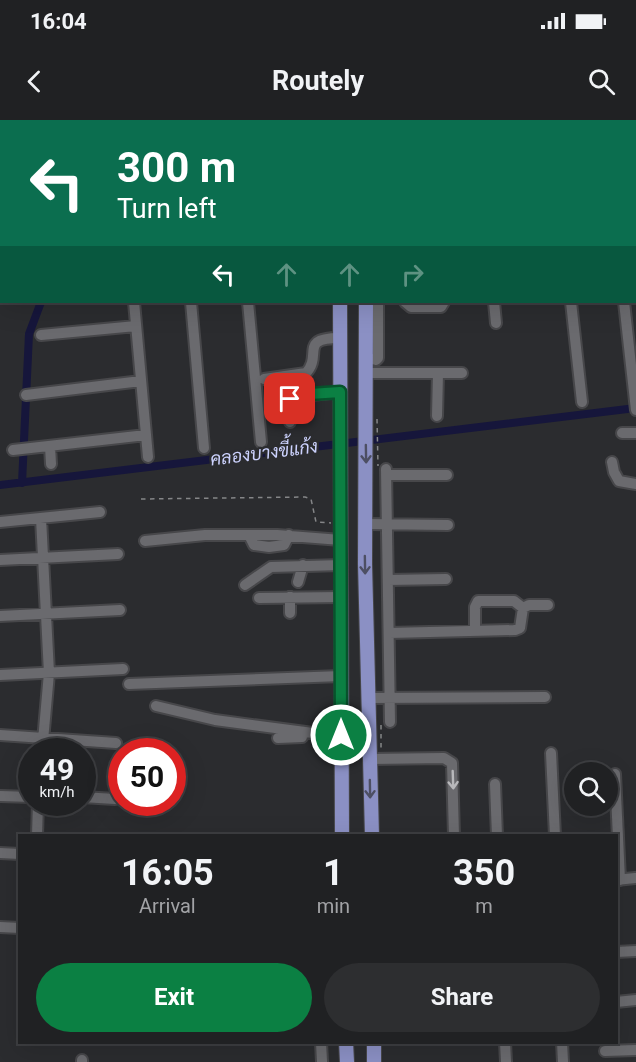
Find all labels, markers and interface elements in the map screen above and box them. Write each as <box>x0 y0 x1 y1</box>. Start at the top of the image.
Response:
text: 16:04 <box>30 9 87 34</box>
icon: back <box>18 65 51 98</box>
text: Routely <box>272 65 364 97</box>
icon: search <box>585 65 618 98</box>
text: 300 m <box>117 143 236 192</box>
icon: left <box>18 144 96 222</box>
text: Turn left <box>117 193 217 225</box>
icon: left <box>207 258 240 291</box>
icon: ahead <box>270 258 303 291</box>
icon: ahead <box>333 258 366 291</box>
icon: right <box>396 258 429 291</box>
pin <box>264 373 315 424</box>
icon: arrive <box>273 382 306 415</box>
water label: คลองบางขี้แก้ง <box>208 431 319 470</box>
one-way arrow <box>360 443 371 463</box>
one-way arrow <box>360 555 371 575</box>
position arrow <box>309 703 373 767</box>
speed limit sign: 50 <box>108 738 186 816</box>
text: 49 <box>40 752 74 787</box>
map controls <box>564 762 618 816</box>
button: search <box>564 762 618 816</box>
one-way arrow <box>447 769 458 789</box>
one-way arrow <box>365 778 376 798</box>
text: km/h <box>39 783 75 801</box>
text: 16:05 <box>121 852 214 894</box>
text: 1 <box>323 852 344 894</box>
text: 350 <box>453 852 515 894</box>
text: Arrival <box>139 894 196 918</box>
text: min <box>317 894 350 918</box>
text: m <box>475 894 493 918</box>
button: Exit <box>36 963 312 1032</box>
button: Share <box>324 963 600 1032</box>

